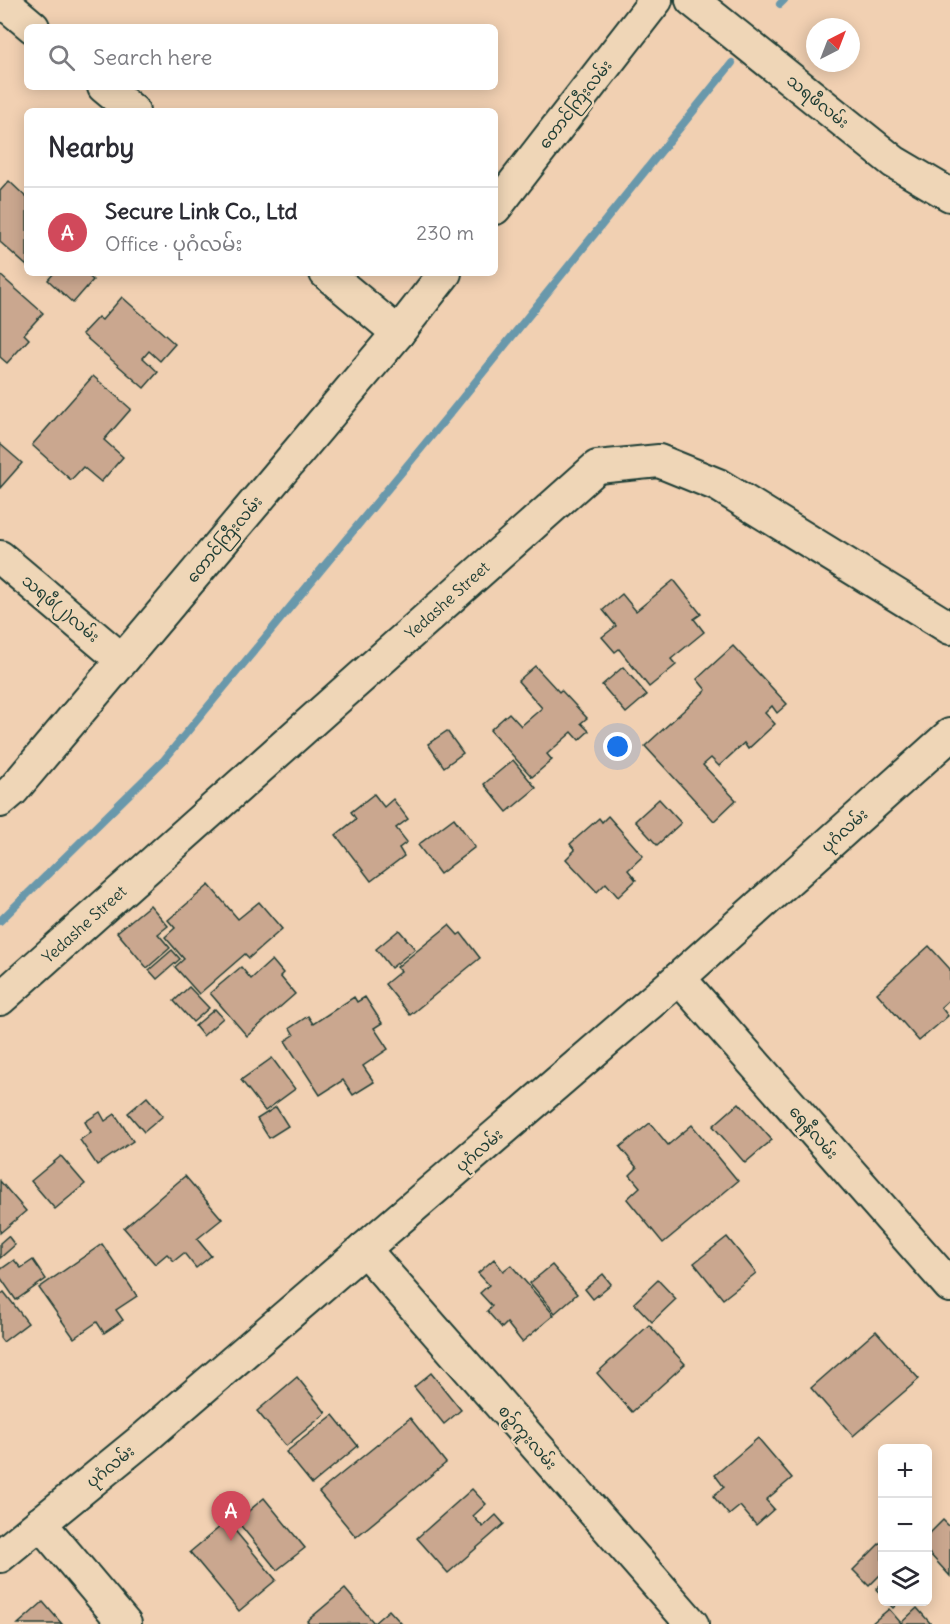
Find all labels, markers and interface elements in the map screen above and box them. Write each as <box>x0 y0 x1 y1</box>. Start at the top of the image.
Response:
north arrow <box>806 18 860 72</box>
search box <box>24 24 498 90</box>
icon: search <box>45 41 78 74</box>
text: Search here <box>93 43 212 71</box>
street label: တောင်ကြီးလမ်း <box>533 55 619 155</box>
street label: သရဖီလမ်း <box>780 69 854 135</box>
text: Nearby <box>48 131 134 164</box>
text: Secure Link Co., Ltd <box>105 197 297 225</box>
text: A <box>61 220 74 245</box>
text: 230 m <box>416 220 474 245</box>
text: Office · ပုဂံလမ်း <box>105 231 242 256</box>
street label: တောင်ကြီးလမ်း <box>181 491 269 589</box>
street label: Yedashe Street <box>401 557 494 643</box>
street label: သရဖီ(၂)လမ်း <box>16 569 104 649</box>
your location <box>603 732 632 761</box>
street label: ပုဂံလမ်း <box>816 803 875 860</box>
street label: Yedashe Street <box>38 881 131 967</box>
street label: ရေနီလမ်း <box>782 1100 843 1165</box>
street label: ပုဂံလမ်း <box>451 1123 510 1180</box>
street label: စဉ့်ကူးလမ်း <box>491 1400 562 1477</box>
street label: ပုဂံလမ်း <box>81 1440 141 1495</box>
map controls <box>878 1444 932 1606</box>
button: + <box>878 1444 932 1498</box>
pin: A <box>212 1492 250 1541</box>
button: − <box>878 1498 932 1552</box>
button: layers <box>878 1552 932 1606</box>

